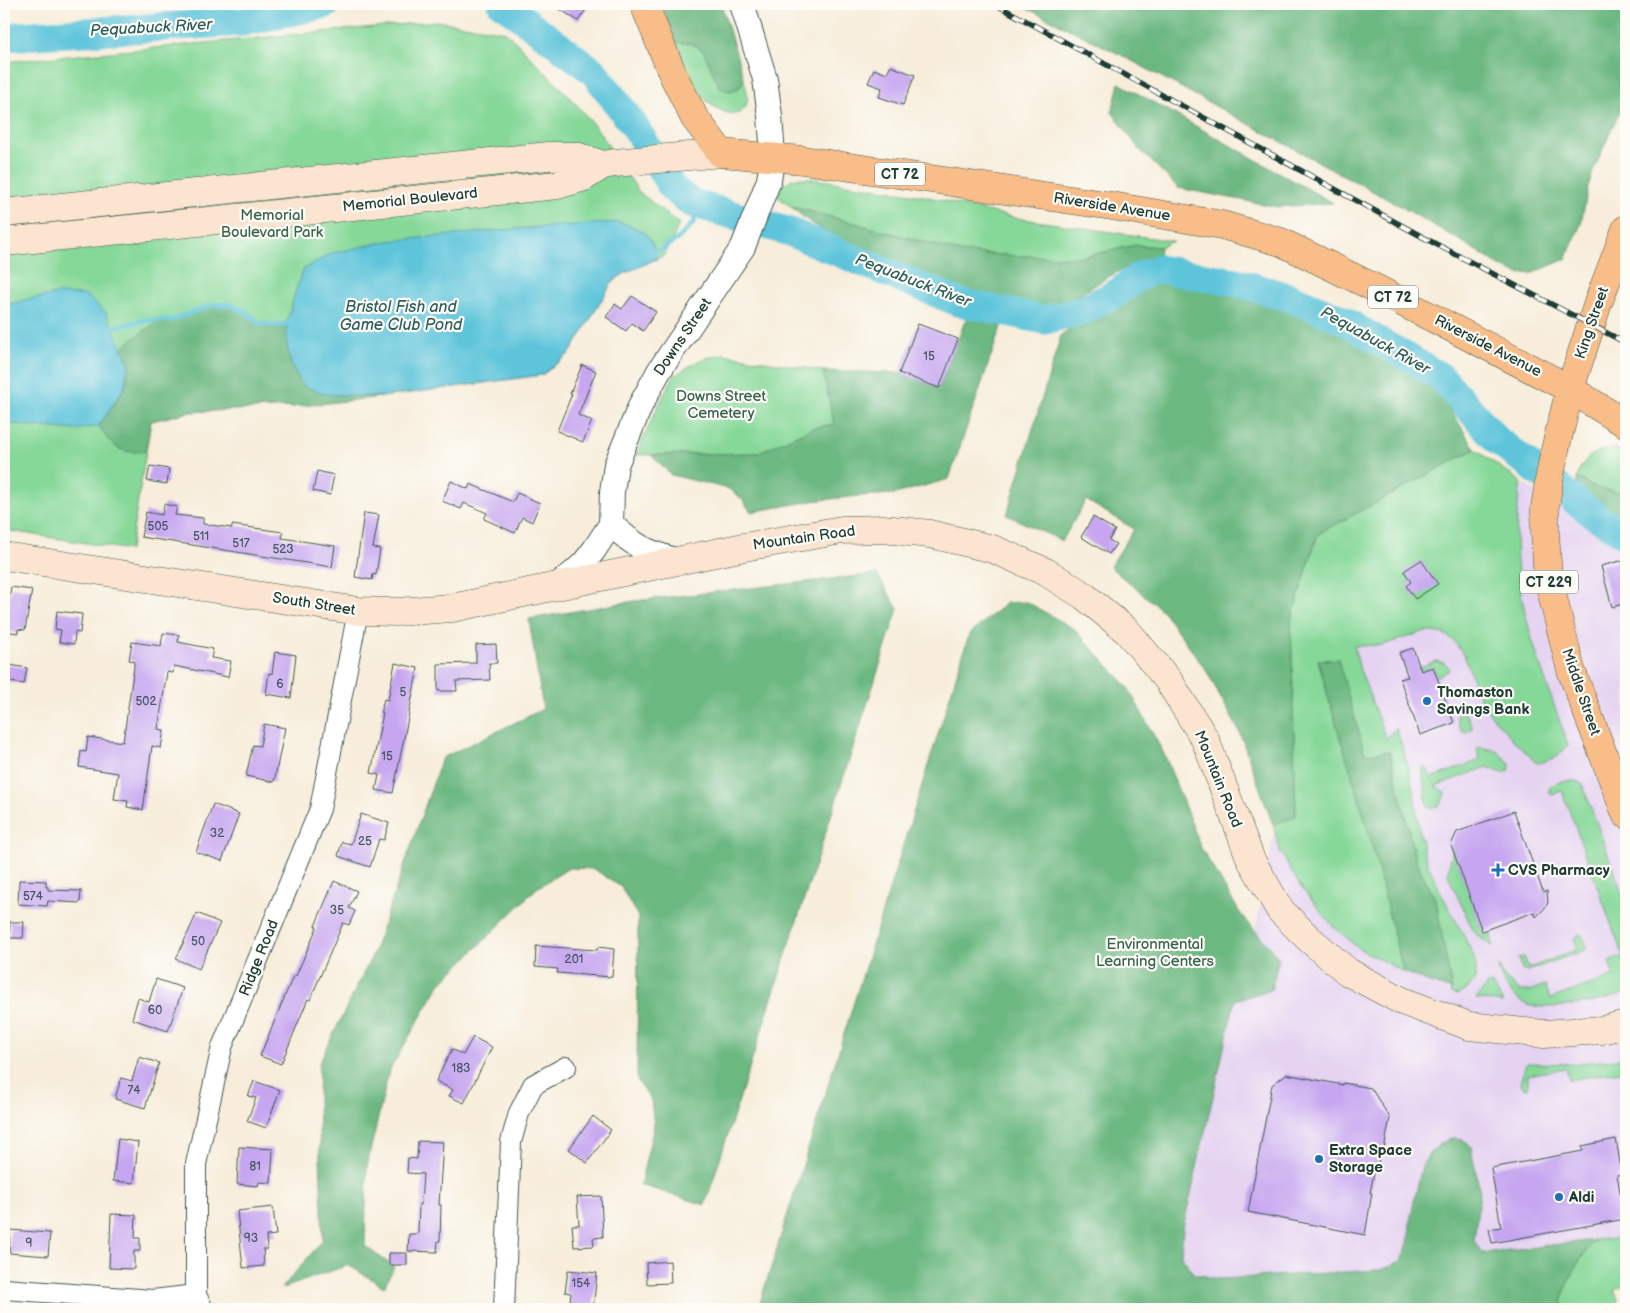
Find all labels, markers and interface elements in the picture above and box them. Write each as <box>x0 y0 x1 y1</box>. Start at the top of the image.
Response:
water label: Pequabuck River <box>89 15 214 41</box>
road number: CT 72 <box>875 162 925 185</box>
street label: Memorial Boulevard <box>341 183 479 217</box>
street label: Riverside Avenue <box>1052 188 1172 226</box>
park label: Memorial Boulevard Park <box>221 206 324 242</box>
water label: Pequabuck River <box>853 250 975 312</box>
street label: King Street <box>1571 284 1613 362</box>
road number: CT 72 <box>1368 286 1418 308</box>
street label: Downs Street <box>650 294 716 380</box>
water label: Bristol Fish and Game Club Pond <box>340 298 463 335</box>
water label: Pequabuck River <box>1317 303 1434 380</box>
street label: Riverside Avenue <box>1431 311 1545 381</box>
house number: 15 <box>923 349 935 364</box>
park label: Downs Street Cemetery <box>676 387 766 423</box>
house number: 505 <box>148 519 169 534</box>
street label: Mountain Road <box>752 521 856 555</box>
house number: 511 <box>193 529 209 544</box>
house number: 517 <box>232 536 250 551</box>
house number: 523 <box>272 542 294 557</box>
road number: CT 229 <box>1520 570 1578 594</box>
street label: South Street <box>271 588 357 620</box>
street label: Middle Street <box>1557 646 1605 738</box>
house number: 6 <box>276 677 284 692</box>
place label: Thomaston Savings Bank <box>1437 683 1529 719</box>
house number: 5 <box>400 685 407 700</box>
house number: 502 <box>135 694 157 709</box>
marker: Thomaston Savings Bank <box>1421 695 1433 707</box>
street label: Mountain Road <box>1190 728 1246 830</box>
house number: 15 <box>381 749 393 764</box>
house number: 32 <box>210 826 224 841</box>
house number: 25 <box>358 834 372 849</box>
place label: CVS Pharmacy <box>1508 861 1610 880</box>
marker: CVS Pharmacy <box>1492 864 1504 876</box>
house number: 574 <box>23 889 44 904</box>
house number: 35 <box>330 903 344 918</box>
street label: Ridge Road <box>235 917 283 999</box>
house number: 50 <box>191 934 205 949</box>
park label: Environmental Learning Centers <box>1096 935 1215 971</box>
house number: 201 <box>565 952 583 967</box>
house number: 60 <box>148 1003 162 1018</box>
house number: 183 <box>451 1061 471 1076</box>
house number: 74 <box>127 1083 141 1098</box>
place label: Extra Space Storage <box>1329 1141 1412 1177</box>
marker: Extra Space Storage <box>1313 1153 1325 1165</box>
house number: 81 <box>249 1159 261 1174</box>
place label: Aldi <box>1568 1188 1594 1207</box>
marker: Aldi <box>1553 1191 1565 1203</box>
house number: 93 <box>244 1231 258 1246</box>
house number: 9 <box>26 1236 33 1251</box>
house number: 154 <box>572 1276 591 1291</box>

